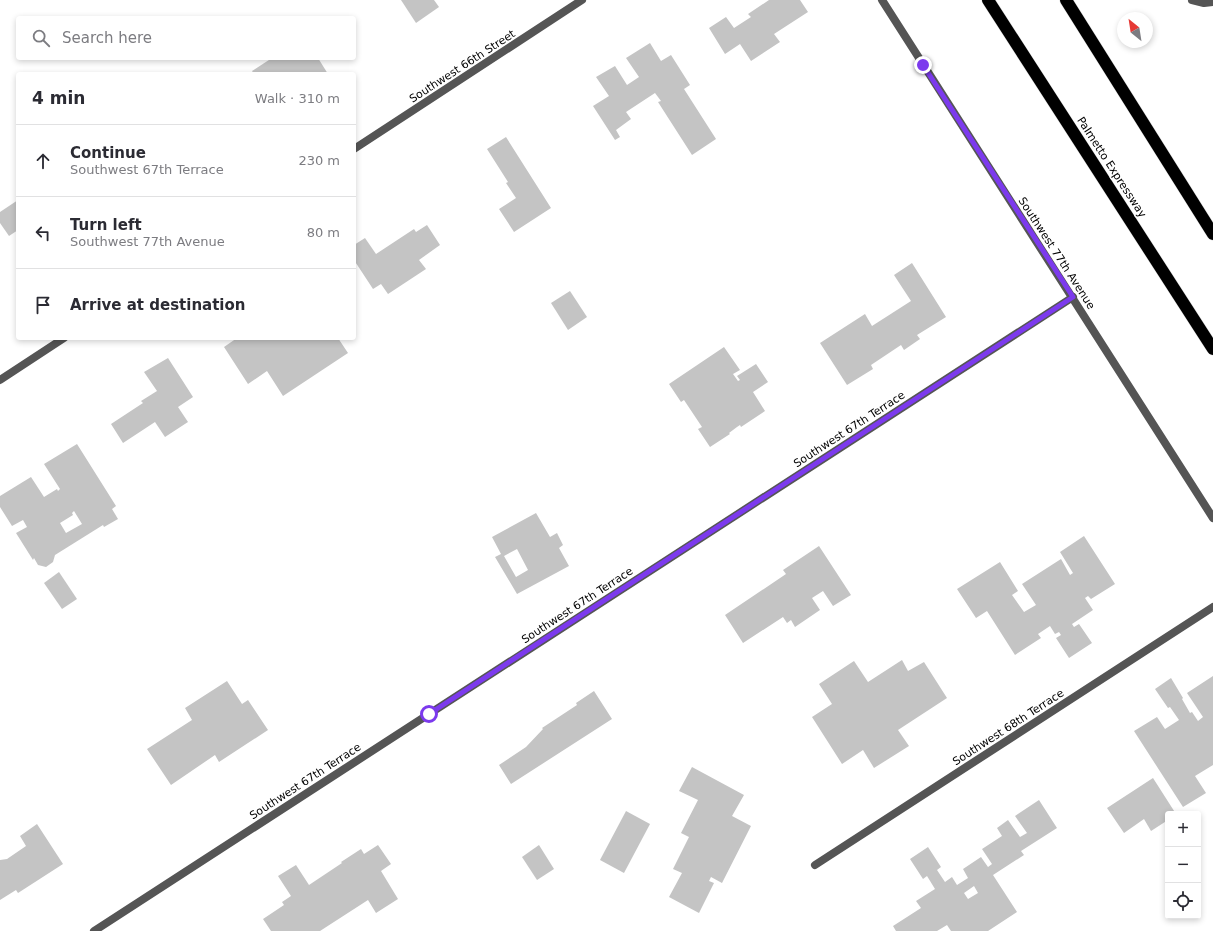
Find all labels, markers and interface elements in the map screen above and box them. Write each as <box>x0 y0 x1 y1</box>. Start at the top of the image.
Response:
north arrow <box>1117 12 1153 48</box>
search box <box>16 16 356 60</box>
icon: search <box>30 27 52 49</box>
street label: Southwest 66th Street <box>407 27 518 105</box>
text: Search here <box>62 29 152 47</box>
route end <box>914 56 932 74</box>
text: 4 min <box>32 88 85 108</box>
text: Walk · 310 m <box>255 91 340 106</box>
street label: Palmetto Expressway <box>1074 114 1149 220</box>
text: Continue <box>70 144 146 162</box>
icon: ahead <box>32 150 54 172</box>
text: 230 m <box>298 153 340 168</box>
text: Southwest 67th Terrace <box>70 162 224 177</box>
street label: Southwest 77th Avenue <box>1015 195 1098 312</box>
text: Turn left <box>70 216 142 234</box>
icon: left <box>32 222 54 244</box>
text: 80 m <box>307 225 340 240</box>
text: Southwest 77th Avenue <box>70 234 225 249</box>
icon: arrive <box>32 294 54 316</box>
text: Arrive at destination <box>70 296 245 314</box>
street label: Southwest 67th Terrace <box>791 388 908 470</box>
street label: Southwest 67th Terrace <box>519 564 636 646</box>
street label: Southwest 68th Terrace <box>950 686 1067 768</box>
route start <box>420 705 438 723</box>
street label: Southwest 67th Terrace <box>247 740 364 822</box>
map controls <box>1165 811 1201 919</box>
button: + <box>1165 811 1201 847</box>
button: − <box>1165 847 1201 883</box>
button: locate <box>1165 883 1201 919</box>

